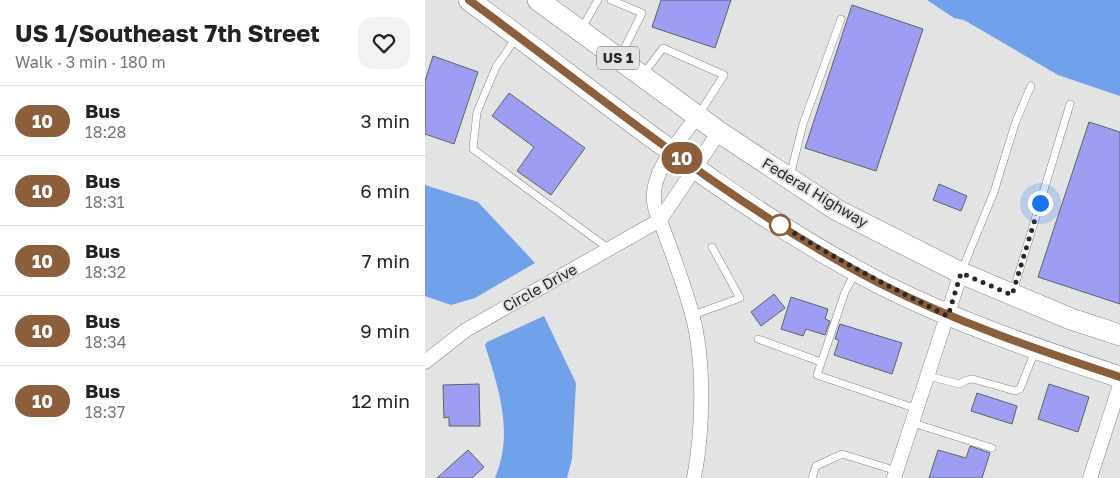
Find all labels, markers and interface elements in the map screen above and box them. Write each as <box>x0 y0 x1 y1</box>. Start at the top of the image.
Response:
button: heart <box>358 17 410 69</box>
text: US 1/Southeast 7th Street <box>15 18 320 47</box>
road number: US 1 <box>597 46 639 70</box>
text: Walk · 3 min · 180 m <box>15 52 166 72</box>
text: Bus <box>85 99 120 122</box>
text: 3 min <box>361 109 410 132</box>
text: 10 <box>32 110 53 132</box>
text: 18:28 <box>85 122 126 142</box>
line badge: 10 <box>659 142 705 174</box>
text: 10 <box>672 147 692 169</box>
street label: Federal Highway <box>759 153 872 231</box>
text: Bus <box>85 169 120 192</box>
text: 6 min <box>360 179 410 202</box>
text: 10 <box>32 180 53 202</box>
your location <box>1028 191 1053 216</box>
text: 18:31 <box>85 192 124 212</box>
unlabelled marker <box>769 214 791 236</box>
text: Bus <box>85 239 120 262</box>
text: 7 min <box>362 249 410 272</box>
text: 10 <box>32 250 53 272</box>
street label: Circle Drive <box>499 259 580 315</box>
text: 18:32 <box>85 262 126 282</box>
text: Bus <box>85 309 120 332</box>
text: 9 min <box>360 319 410 342</box>
text: 10 <box>32 320 53 342</box>
text: 18:34 <box>85 332 126 352</box>
text: Bus <box>85 379 120 402</box>
text: 12 min <box>351 389 410 412</box>
text: 10 <box>32 390 53 412</box>
text: 18:37 <box>85 402 125 422</box>

